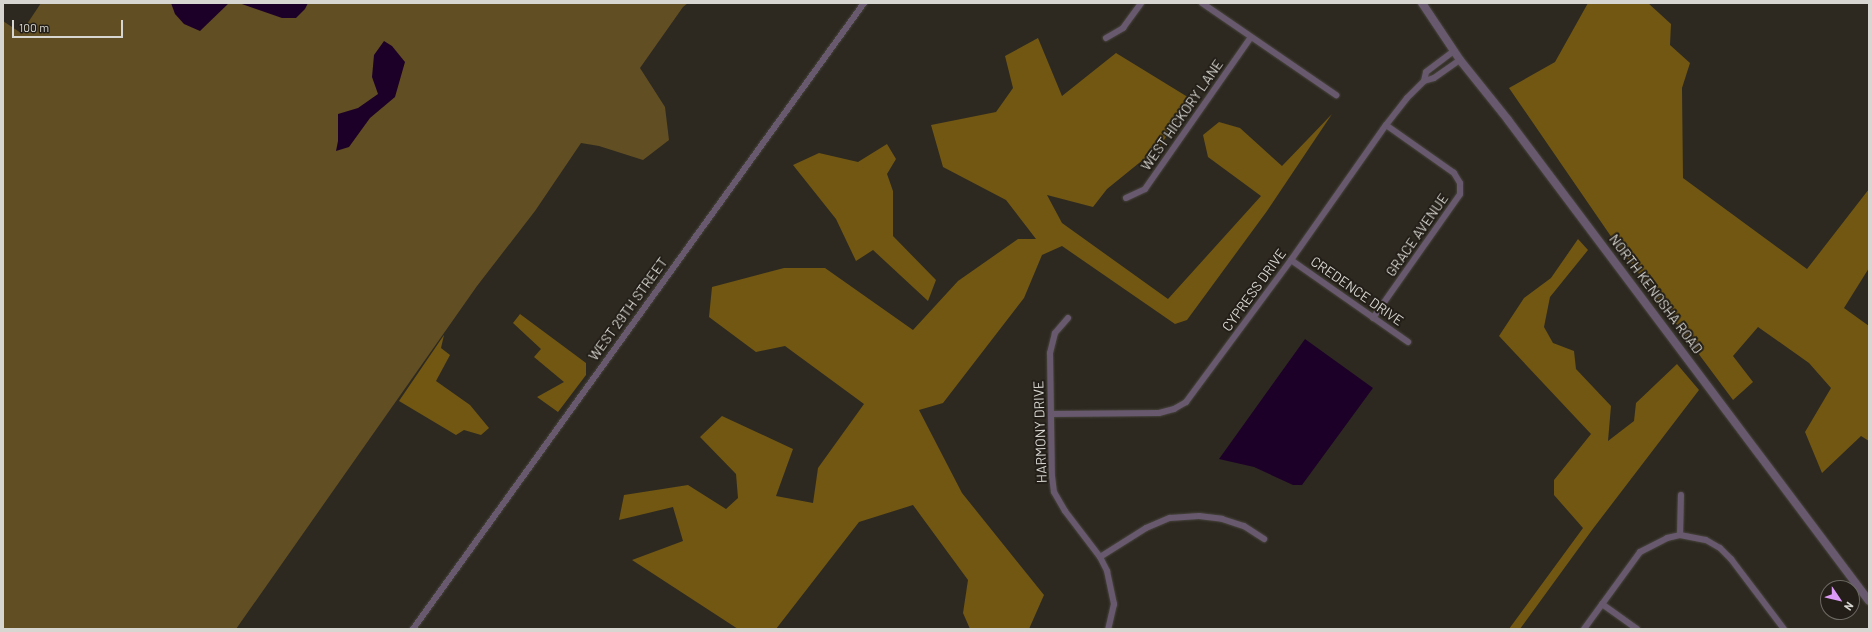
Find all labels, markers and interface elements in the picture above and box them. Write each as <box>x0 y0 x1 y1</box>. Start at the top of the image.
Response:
scale bar <box>14 12 125 38</box>
text: 100 m <box>19 20 49 34</box>
street label: WEST HICKORY LANE <box>1137 56 1227 174</box>
street label: GRACE AVENUE <box>1382 190 1452 280</box>
street label: NORTH KENOSHA ROAD <box>1606 231 1706 357</box>
street label: CYPRESS DRIVE <box>1218 245 1290 335</box>
street label: CREDENCE DRIVE <box>1307 253 1407 329</box>
street label: WEST 29TH STREET <box>585 254 671 364</box>
street label: HARMONY DRIVE <box>1030 380 1050 484</box>
north arrow <box>1820 580 1860 620</box>
text: N <box>1842 600 1857 613</box>

